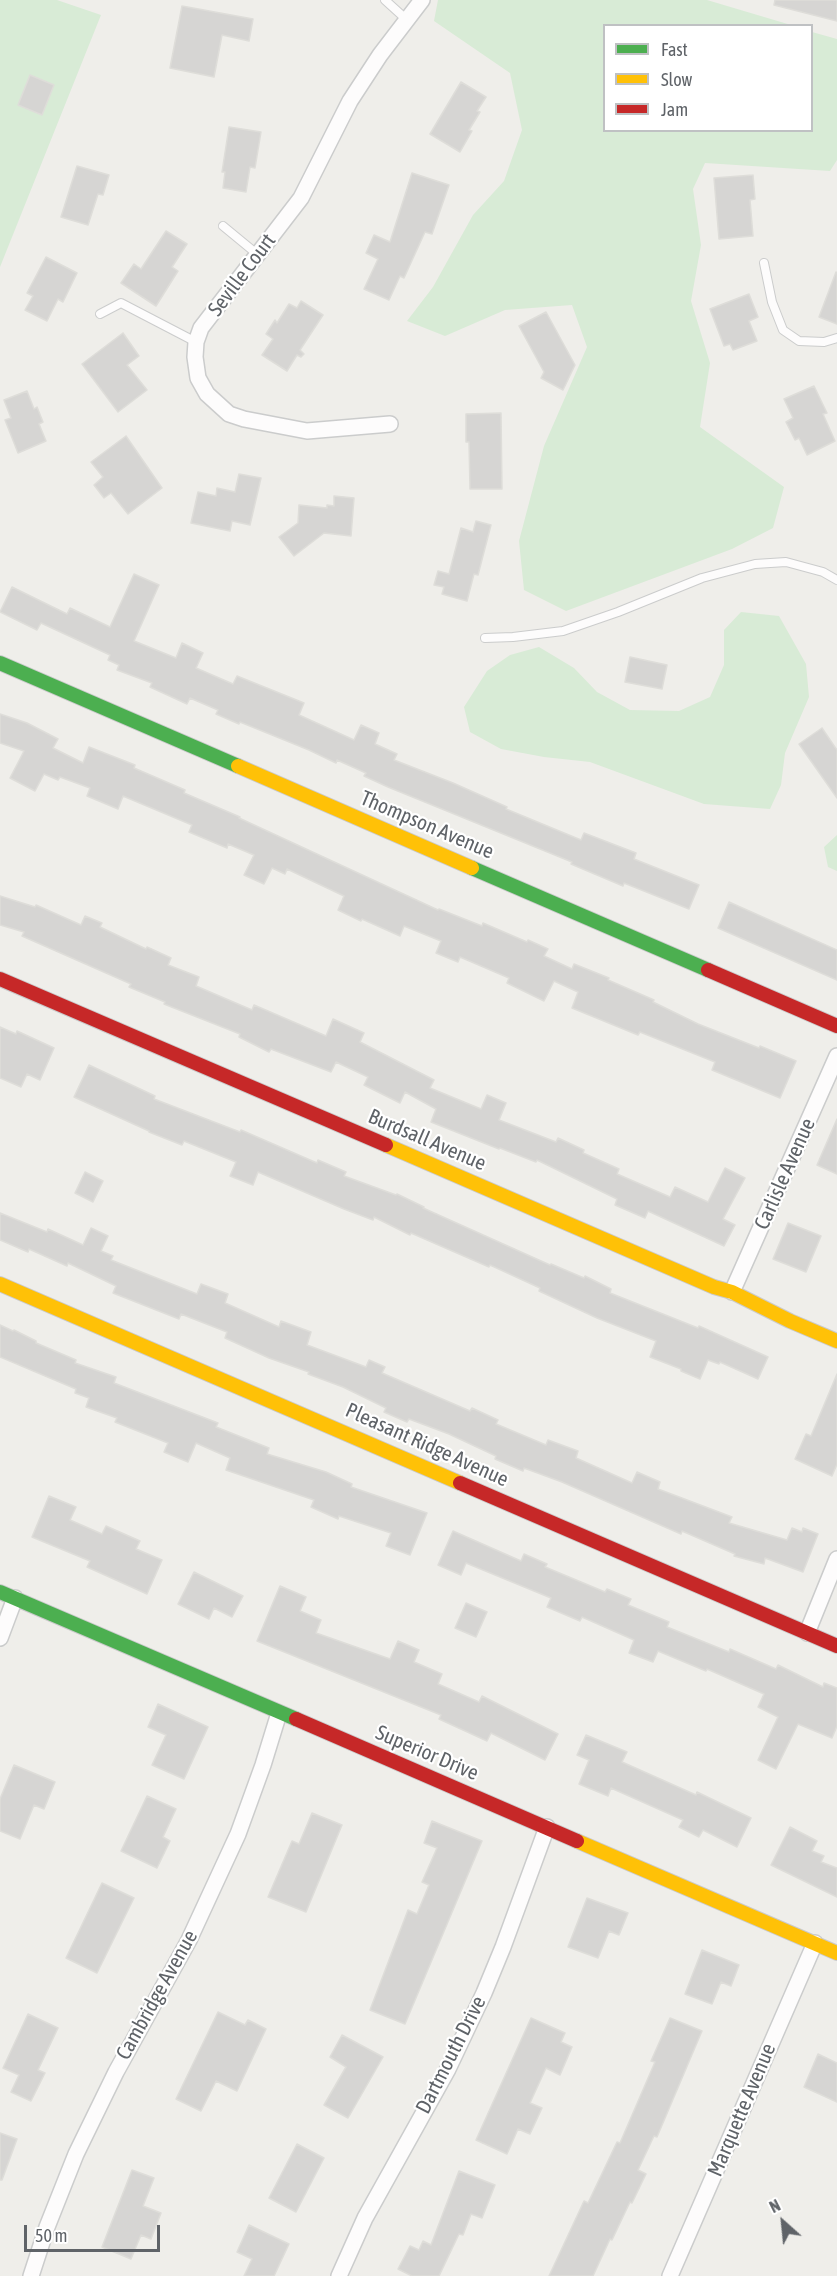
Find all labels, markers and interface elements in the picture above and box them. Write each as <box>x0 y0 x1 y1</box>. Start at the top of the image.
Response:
legend <box>603 24 813 132</box>
text: Fast <box>661 39 688 60</box>
text: Slow <box>661 69 692 90</box>
text: Jam <box>661 99 688 120</box>
street label: Seville Court <box>203 229 281 321</box>
street label: Thompson Avenue <box>357 786 497 864</box>
street label: Burdsall Avenue <box>364 1104 490 1176</box>
street label: Carlisle Avenue <box>749 1114 821 1234</box>
street label: Pleasant Ridge Avenue <box>342 1398 512 1492</box>
street label: Superior Drive <box>372 1720 482 1786</box>
street label: Cambridge Avenue <box>111 1926 203 2064</box>
street label: Dartmouth Drive <box>411 1992 491 2118</box>
street label: Marquette Avenue <box>703 2040 781 2180</box>
north arrow <box>753 2192 813 2252</box>
text: N <box>767 2196 783 2216</box>
scale bar <box>27 2213 164 2251</box>
text: 50 m <box>35 2225 67 2246</box>

